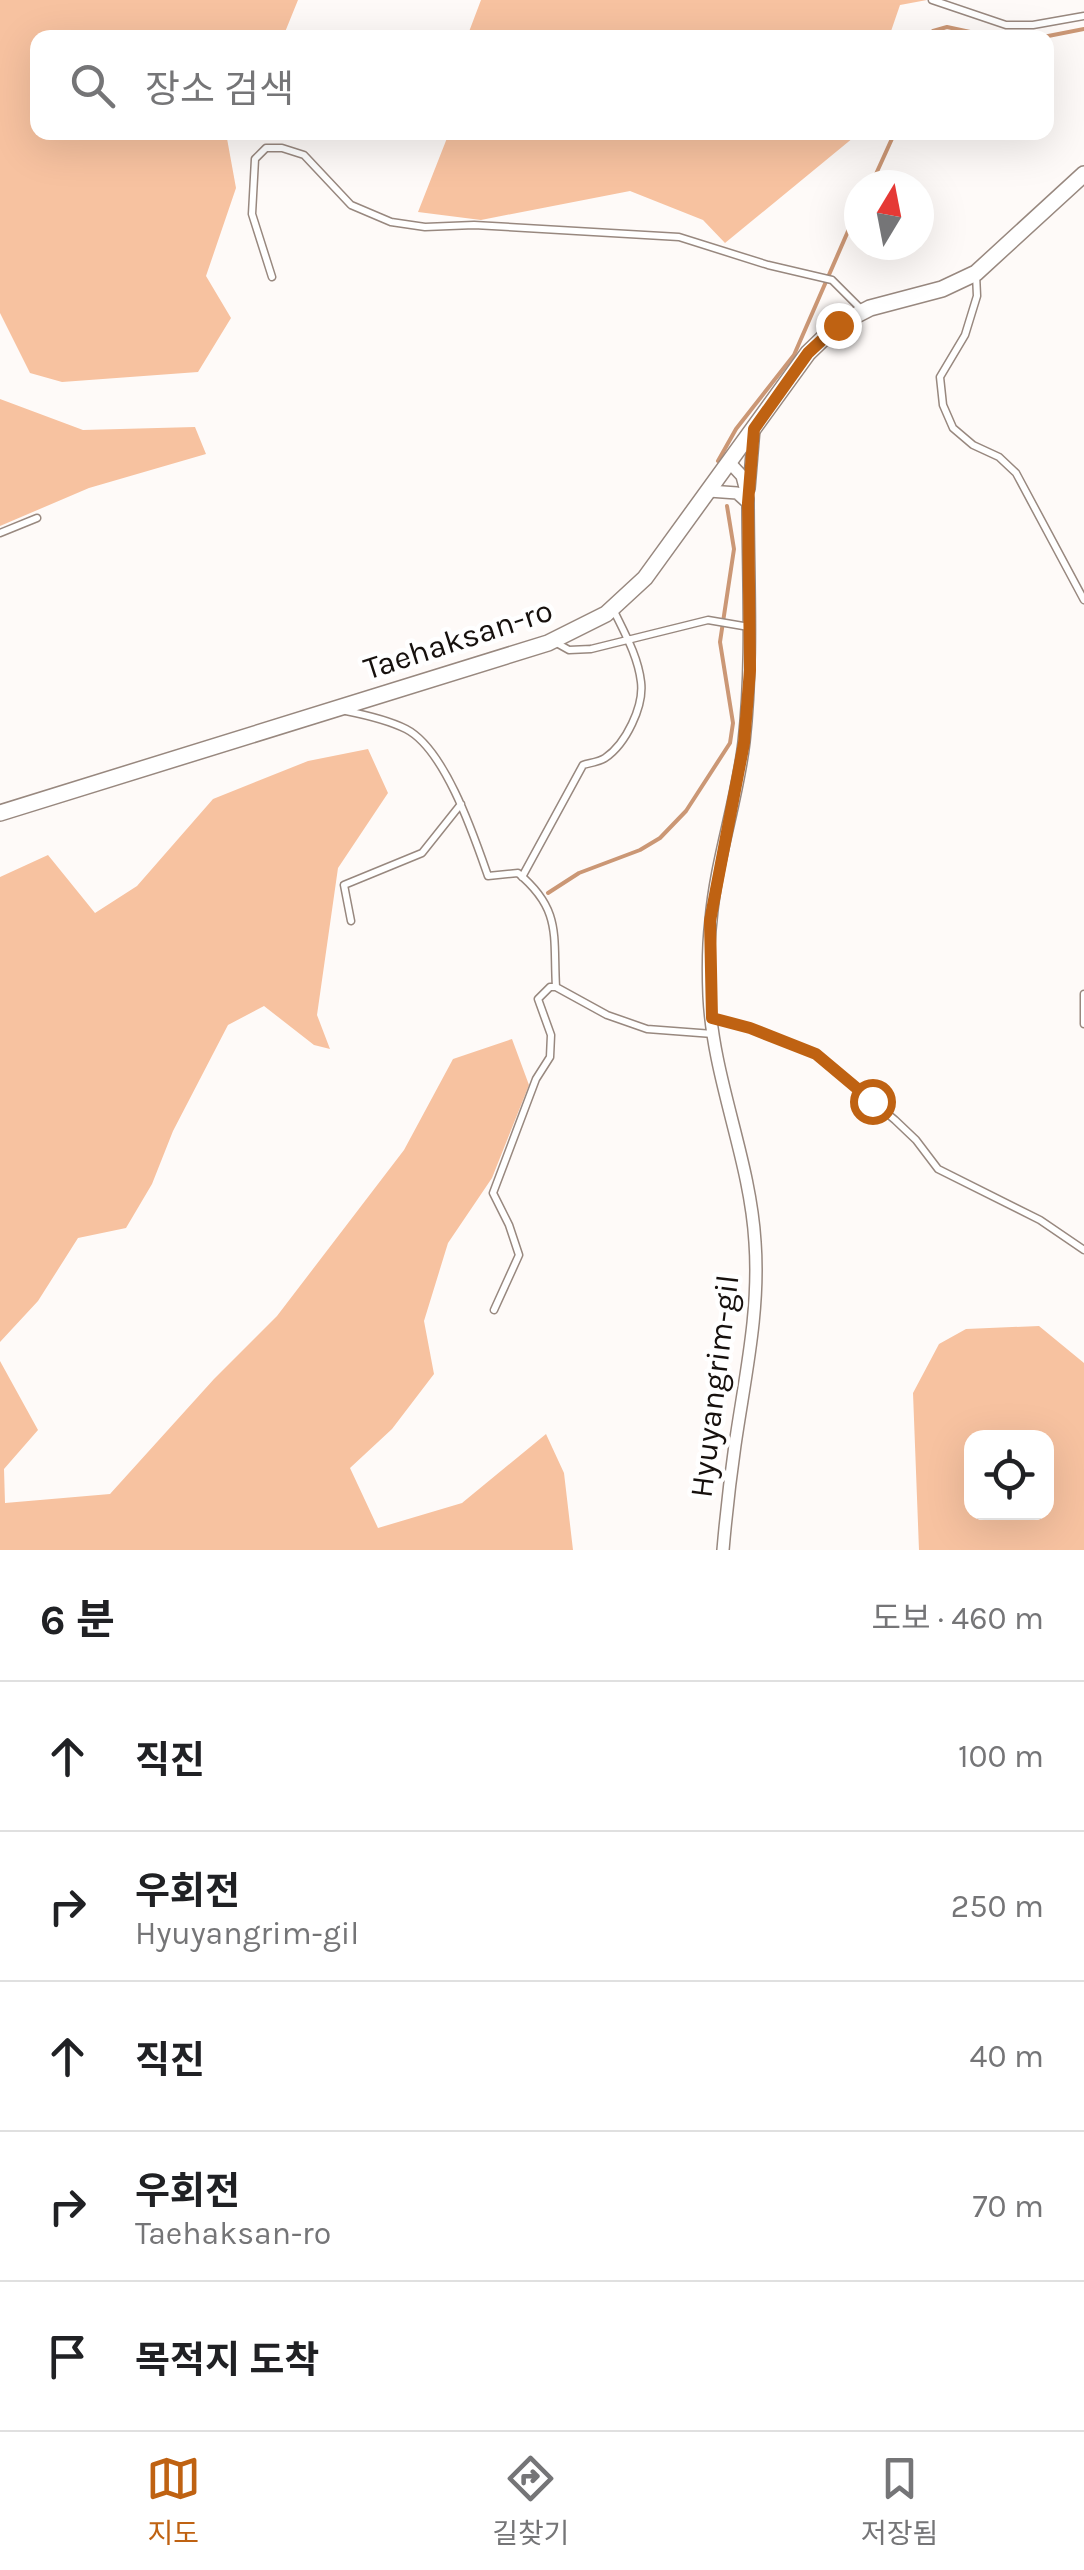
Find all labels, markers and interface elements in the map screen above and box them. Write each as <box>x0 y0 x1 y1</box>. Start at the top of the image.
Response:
search box <box>30 30 1054 140</box>
icon: search <box>65 58 120 113</box>
text: 장소 검색 <box>145 67 294 112</box>
north arrow <box>844 170 934 260</box>
route end <box>816 303 862 349</box>
street label: Taehaksan-ro <box>359 592 557 687</box>
route start <box>850 1079 896 1125</box>
street label: Hyuyangrim-gil <box>682 1272 747 1500</box>
map controls <box>964 1430 1054 1520</box>
button: locate <box>964 1430 1054 1520</box>
text: 6 분 <box>40 1595 115 1645</box>
text: 도보 · 460 m <box>871 1600 1044 1637</box>
icon: ahead <box>40 1729 95 1784</box>
text: 직진 <box>135 1738 205 1783</box>
text: 100 m <box>958 1738 1044 1775</box>
text: 우회전 <box>135 1869 240 1914</box>
icon: right <box>40 1879 95 1934</box>
text: 250 m <box>951 1888 1044 1925</box>
text: Hyuyangrim-gil <box>135 1915 359 1952</box>
icon: ahead <box>40 2029 95 2084</box>
text: 직진 <box>135 2038 205 2083</box>
text: 40 m <box>970 2038 1044 2075</box>
text: 우회전 <box>135 2169 240 2214</box>
icon: right <box>40 2179 95 2234</box>
text: 70 m <box>972 2188 1044 2225</box>
text: Taehaksan-ro <box>135 2215 331 2252</box>
icon: arrive <box>40 2329 95 2384</box>
text: 목적지 도착 <box>135 2338 319 2383</box>
tab: 지도 <box>146 2451 201 2551</box>
tab: 길찾기 <box>492 2451 569 2551</box>
tab: 저장됨 <box>861 2451 938 2551</box>

